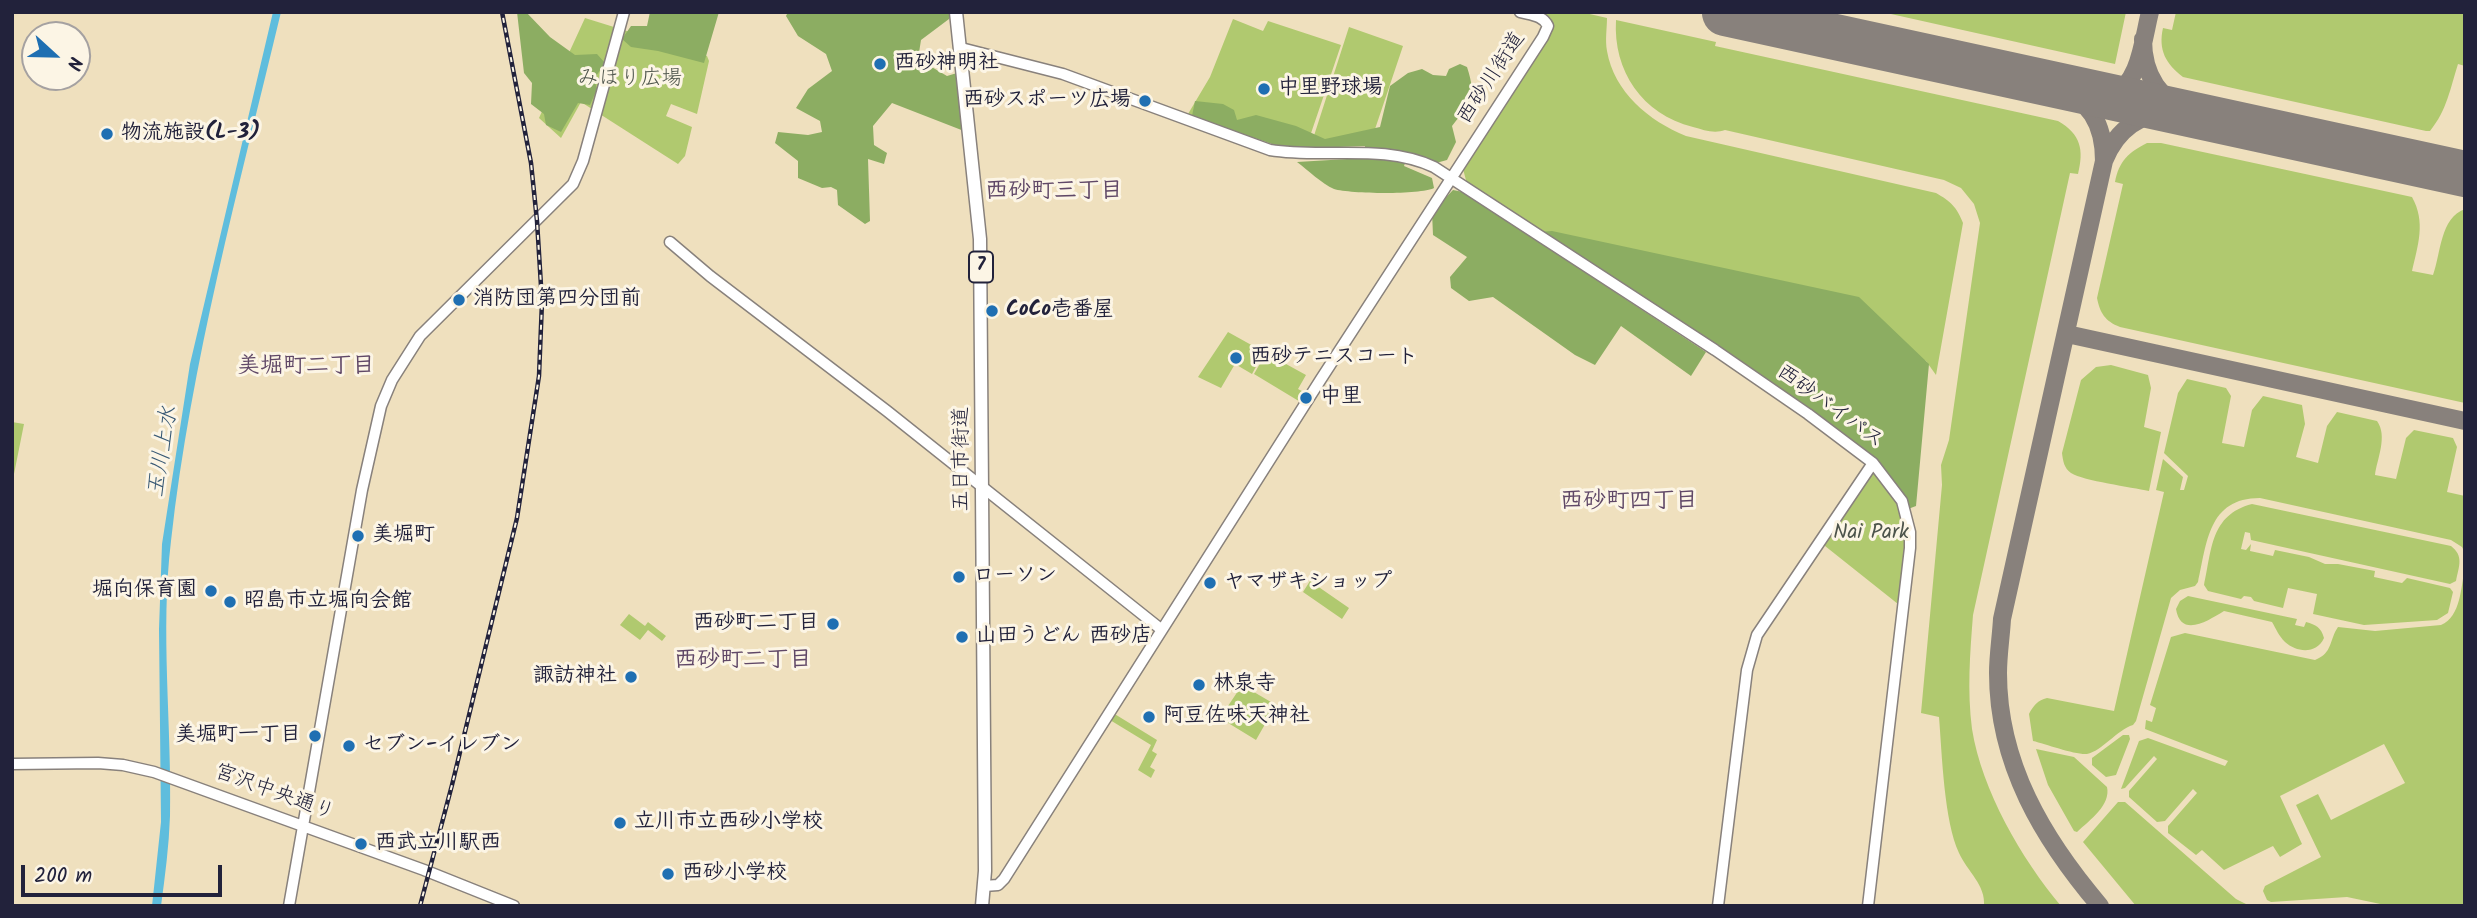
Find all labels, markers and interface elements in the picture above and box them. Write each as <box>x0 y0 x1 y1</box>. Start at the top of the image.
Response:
north arrow <box>21 21 91 91</box>
street label: 西砂川街道 <box>1454 28 1532 130</box>
place label: 西砂神明社 <box>894 51 999 77</box>
text: N <box>57 52 90 74</box>
marker: 西砂神明社 <box>872 56 888 72</box>
park label: みほり広場 <box>578 67 682 93</box>
place label: 中里野球場 <box>1278 76 1383 102</box>
marker: 中里野球場 <box>1256 81 1272 97</box>
place label: 西砂スポーツ広場 <box>963 88 1131 114</box>
marker: 西砂スポーツ広場 <box>1137 93 1153 109</box>
place label: 物流施設(L-3) <box>121 121 260 147</box>
marker: 物流施設(L-3) <box>99 126 115 142</box>
district label: 西砂町三丁目 <box>985 179 1123 207</box>
road number: 7 <box>969 252 993 282</box>
place label: 消防団第四分団前 <box>473 287 641 313</box>
marker: 消防団第四分団前 <box>451 292 467 308</box>
place label: CoCo壱番屋 <box>1006 298 1114 324</box>
marker: CoCo壱番屋 <box>984 303 1000 319</box>
place label: 西砂テニスコート <box>1250 345 1418 371</box>
marker: 西砂テニスコート <box>1228 350 1244 366</box>
district label: 美堀町二丁目 <box>237 354 375 382</box>
street label: 西砂バイパス <box>1771 361 1887 455</box>
place label: 中里 <box>1320 385 1362 411</box>
marker: 中里 <box>1298 390 1314 406</box>
water label: 玉川上水 <box>144 404 186 500</box>
street label: 五日市街道 <box>950 407 976 511</box>
district label: 西砂町四丁目 <box>1560 489 1698 517</box>
park label: Nai Park <box>1833 521 1909 547</box>
place label: 美堀町 <box>372 523 435 549</box>
marker: 美堀町 <box>350 528 366 544</box>
place label: ローソン <box>973 564 1057 590</box>
marker: ローソン <box>951 569 967 585</box>
place label: ヤマザキショップ <box>1224 570 1392 596</box>
marker: ヤマザキショップ <box>1202 575 1218 591</box>
place label: 堀向保育園 <box>92 578 197 604</box>
marker: 堀向保育園 <box>203 583 219 599</box>
place label: 昭島市立堀向会館 <box>244 589 412 615</box>
marker: 昭島市立堀向会館 <box>222 594 238 610</box>
place label: 西砂町二丁目 <box>693 611 819 637</box>
marker: 西砂町二丁目 <box>825 616 841 632</box>
place label: 山田うどん 西砂店 <box>976 624 1152 650</box>
marker: 山田うどん 西砂店 <box>954 629 970 645</box>
district label: 西砂町二丁目 <box>674 648 812 676</box>
place label: 諏訪神社 <box>533 664 617 690</box>
marker: 諏訪神社 <box>623 669 639 685</box>
place label: 林泉寺 <box>1213 672 1276 698</box>
marker: 林泉寺 <box>1191 677 1207 693</box>
place label: 阿豆佐味天神社 <box>1163 704 1310 730</box>
marker: 阿豆佐味天神社 <box>1141 709 1157 725</box>
place label: 美堀町一丁目 <box>175 723 301 749</box>
marker: 美堀町一丁目 <box>307 728 323 744</box>
place label: セブン-イレブン <box>363 733 521 759</box>
marker: セブン-イレブン <box>341 738 357 754</box>
street label: 宮沢中央通り <box>210 761 338 827</box>
place label: 立川市立西砂小学校 <box>634 810 823 836</box>
marker: 立川市立西砂小学校 <box>612 815 628 831</box>
place label: 西武立川駅西 <box>375 831 501 857</box>
marker: 西武立川駅西 <box>353 836 369 852</box>
scale bar <box>24 852 226 896</box>
text: 200 m <box>34 860 92 893</box>
place label: 西砂小学校 <box>682 861 787 887</box>
marker: 西砂小学校 <box>660 866 676 882</box>

